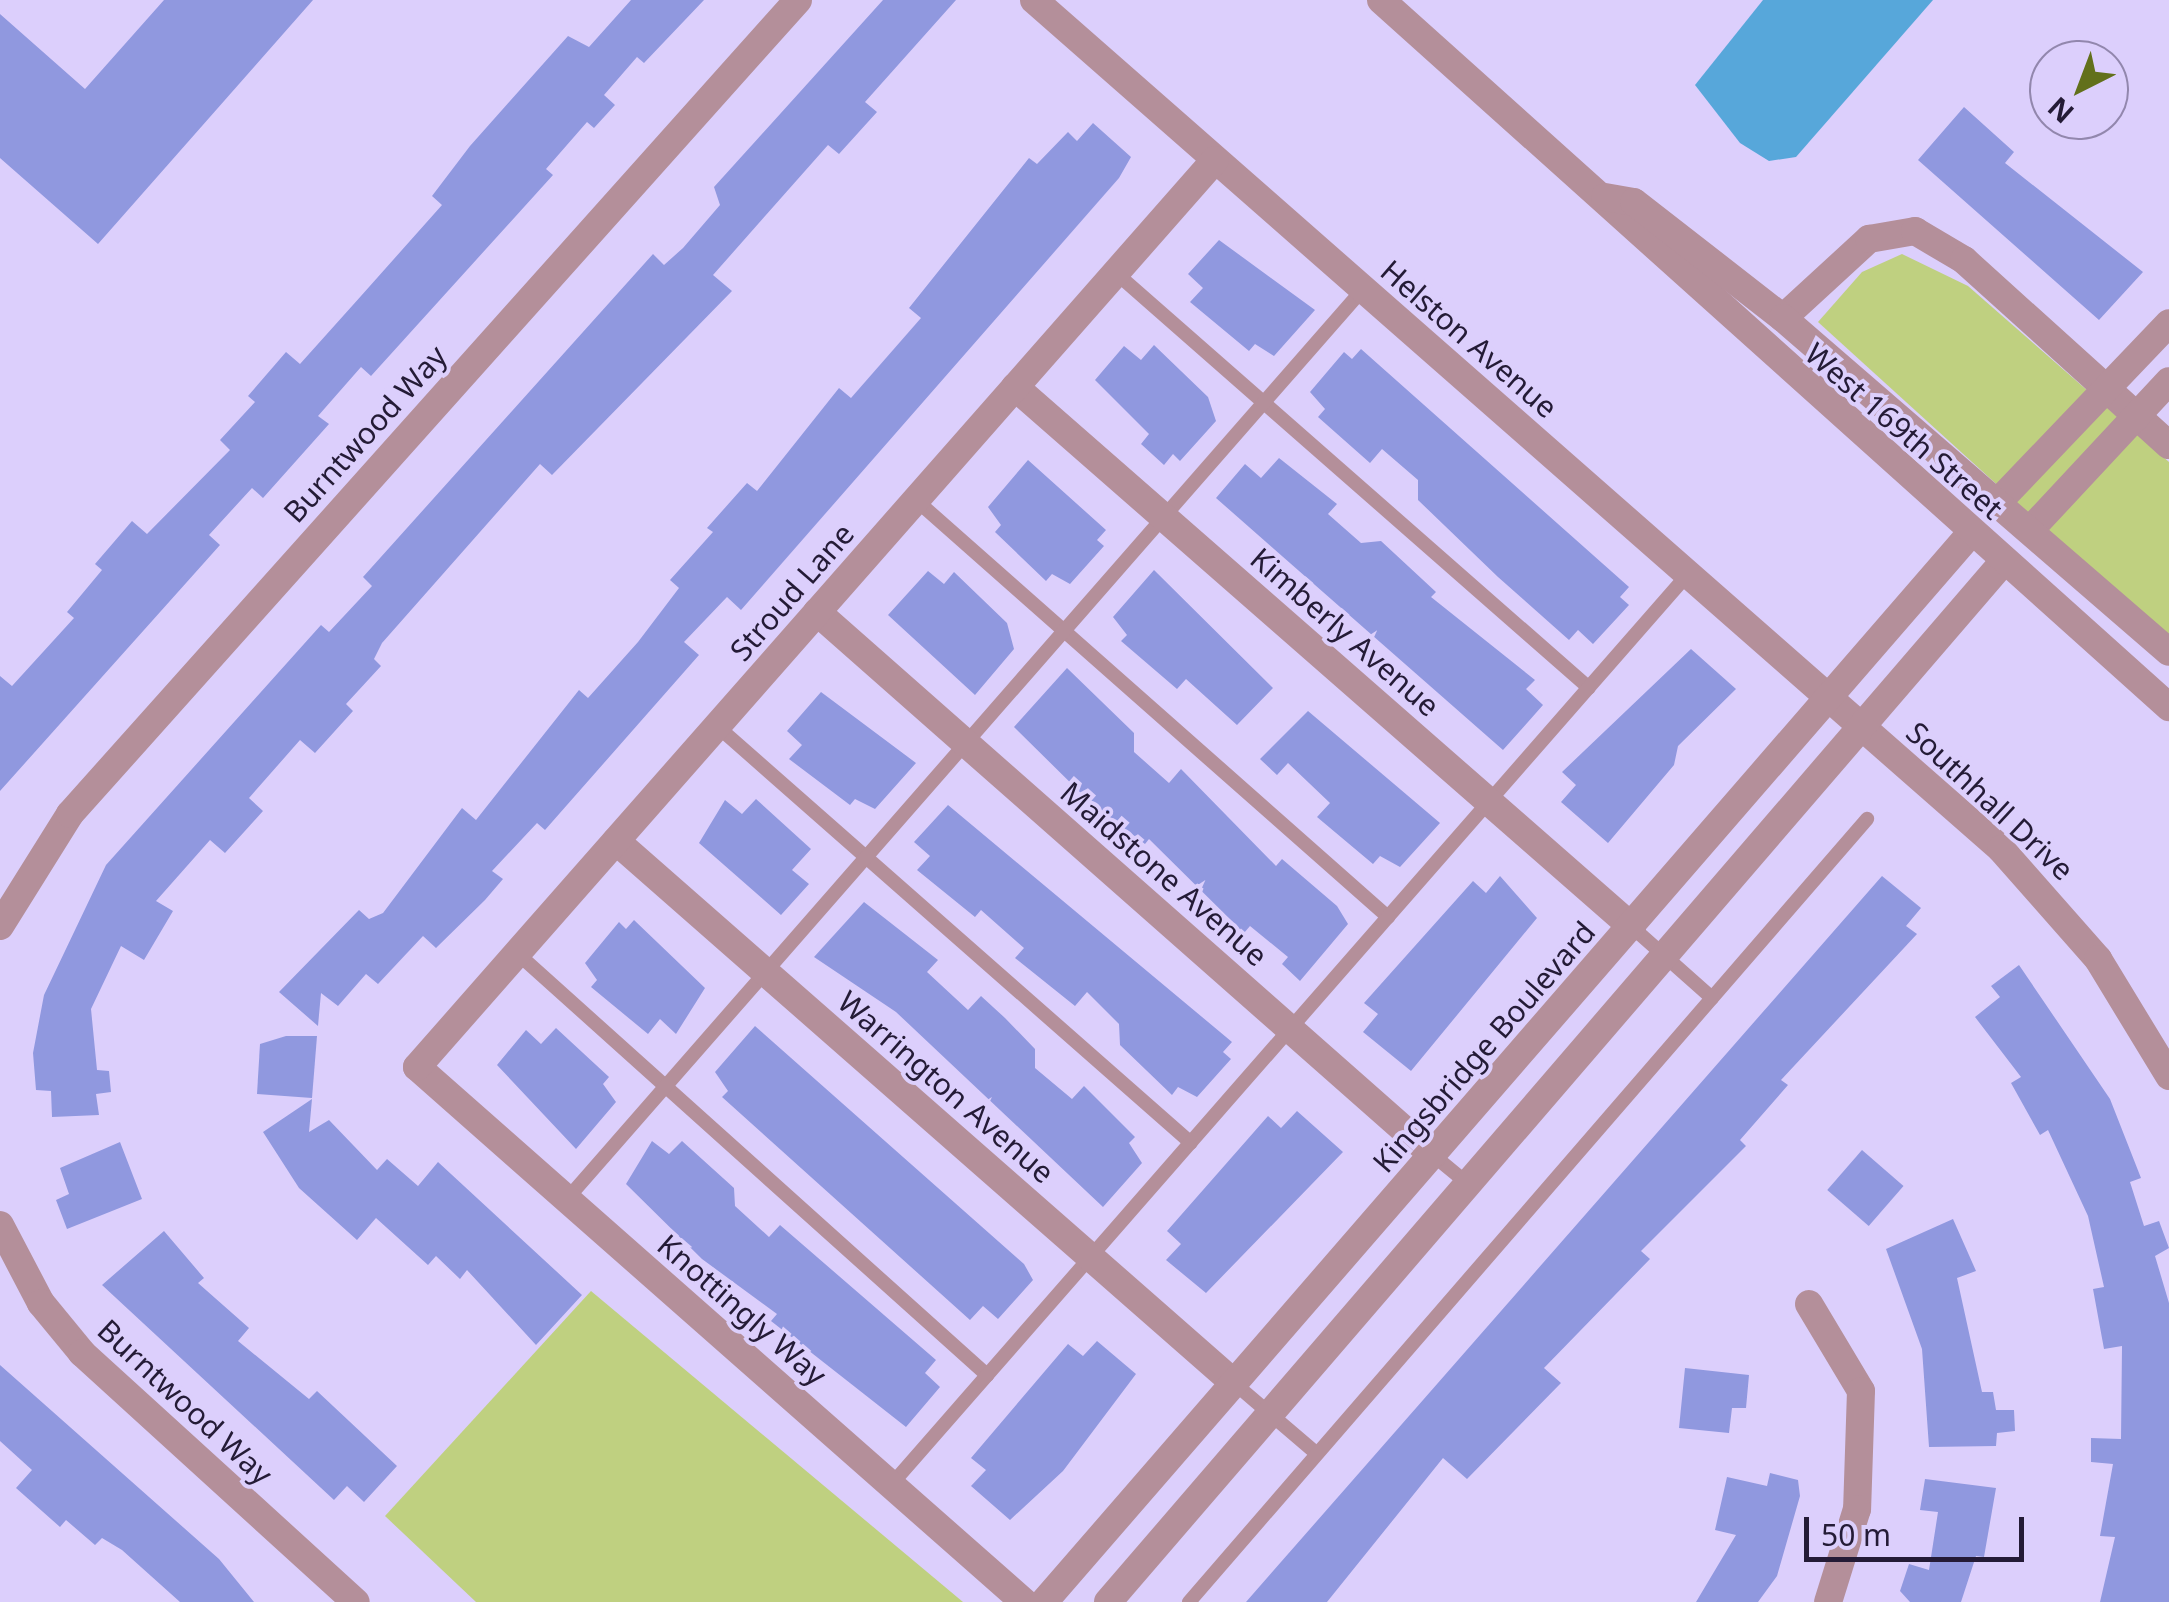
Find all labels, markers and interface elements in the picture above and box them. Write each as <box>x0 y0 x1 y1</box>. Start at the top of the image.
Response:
north arrow <box>2029 40 2129 140</box>
text: N <box>2039 89 2081 133</box>
street label: Helston Avenue <box>1373 253 1565 425</box>
street label: West 169th Street <box>1798 336 2010 526</box>
street label: Burntwood Way <box>276 338 454 530</box>
street label: Stroud Lane <box>723 516 861 668</box>
street label: Kimberly Avenue <box>1243 540 1447 724</box>
street label: Southhall Drive <box>1899 714 2081 888</box>
street label: Maidstone Avenue <box>1053 774 1275 974</box>
street label: Kingsbridge Boulevard <box>1365 914 1603 1180</box>
street label: Warrington Avenue <box>831 983 1061 1191</box>
street label: Knottingly Way <box>650 1227 834 1393</box>
street label: Burntwood Way <box>90 1312 280 1492</box>
scale bar <box>1809 1497 2029 1559</box>
text: 50 m <box>1821 1514 1891 1555</box>

